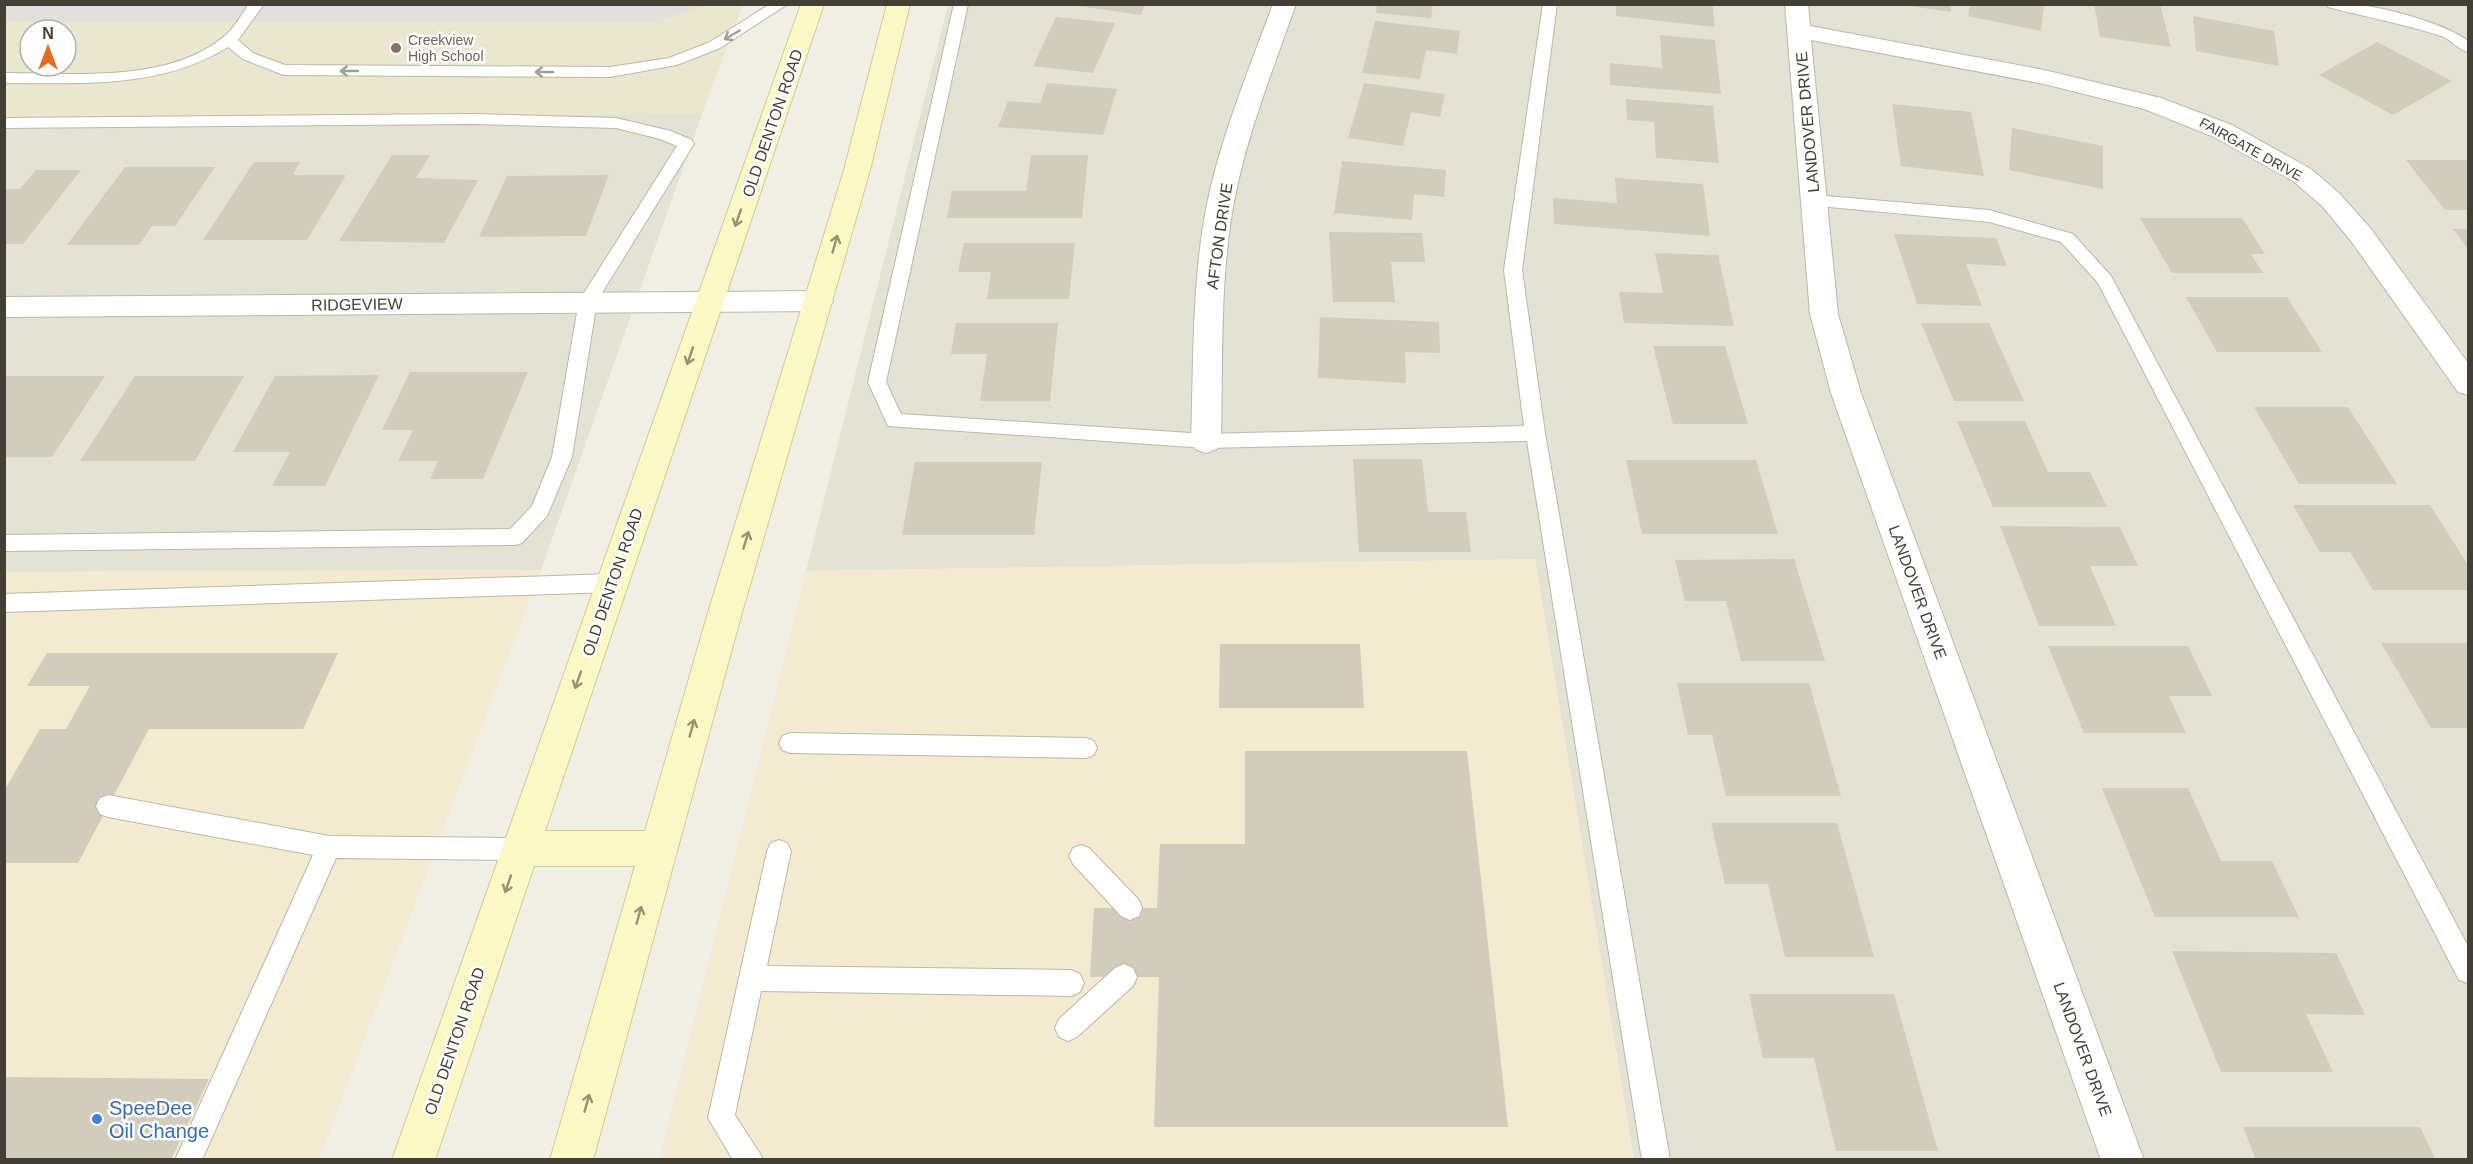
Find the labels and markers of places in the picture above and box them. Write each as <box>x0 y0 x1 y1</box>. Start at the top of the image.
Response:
place label: Creekview High School <box>408 32 484 64</box>
marker: Creekview High School <box>389 41 403 55</box>
place label: SpeeDee Oil Change <box>109 1097 209 1142</box>
marker: SpeeDee Oil Change <box>90 1112 104 1126</box>

